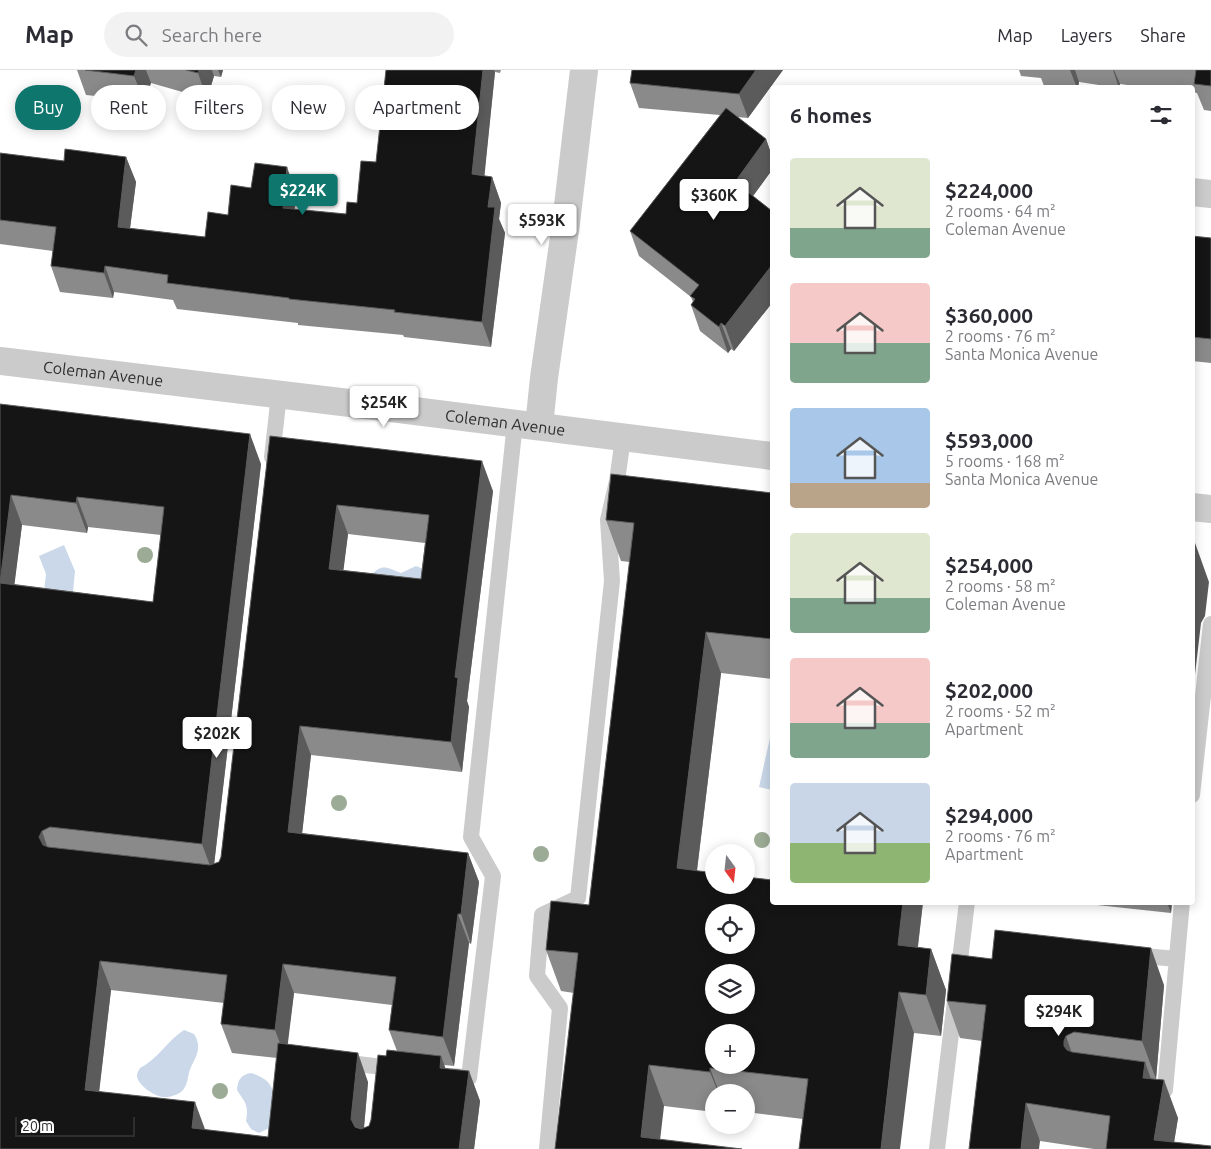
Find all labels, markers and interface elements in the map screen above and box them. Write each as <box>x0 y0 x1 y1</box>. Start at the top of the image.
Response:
search box <box>104 12 454 57</box>
text: Map <box>25 21 74 48</box>
icon: search <box>122 21 150 49</box>
text: Search here <box>162 24 262 46</box>
text: Map <box>997 25 1033 45</box>
text: Layers <box>1061 25 1112 45</box>
text: Share <box>1140 25 1186 45</box>
chip: Buy <box>15 85 81 130</box>
chip: Rent <box>91 85 166 130</box>
chip: Filters <box>176 85 262 130</box>
chip: New <box>272 85 345 130</box>
chip: Apartment <box>355 85 479 130</box>
icon: filters <box>1147 101 1175 129</box>
text: 6 homes <box>790 103 872 127</box>
pin: $224K <box>268 174 338 216</box>
pin: $360K <box>679 178 749 221</box>
icon: home <box>830 178 890 238</box>
text: $224,000 <box>945 178 1033 202</box>
text: $224K <box>280 181 326 199</box>
text: $360K <box>691 186 737 204</box>
text: 2 rooms · 64 m² <box>945 202 1056 220</box>
pin: $593K <box>507 204 577 246</box>
text: $593K <box>519 211 565 229</box>
text: Coleman Avenue <box>945 220 1066 238</box>
icon: home <box>830 303 890 363</box>
text: $360,000 <box>945 303 1033 327</box>
text: 2 rooms · 76 m² <box>945 327 1056 345</box>
text: Santa Monica Avenue <box>945 345 1098 363</box>
street label: Coleman Avenue <box>42 357 164 390</box>
pin: $254K <box>349 386 419 428</box>
text: $254K <box>361 393 407 411</box>
street label: Coleman Avenue <box>444 406 566 439</box>
icon: home <box>830 428 890 488</box>
text: $593,000 <box>945 428 1033 452</box>
text: 5 rooms · 168 m² <box>945 452 1065 470</box>
text: Santa Monica Avenue <box>945 470 1098 488</box>
icon: home <box>830 553 890 613</box>
text: $254,000 <box>945 553 1033 577</box>
text: 2 rooms · 58 m² <box>945 577 1056 595</box>
text: Coleman Avenue <box>945 595 1066 613</box>
icon: home <box>830 678 890 738</box>
text: $202,000 <box>945 678 1033 702</box>
text: 2 rooms · 52 m² <box>945 702 1056 720</box>
pin: $202K <box>182 716 252 759</box>
text: Apartment <box>945 720 1023 738</box>
text: $202K <box>194 724 240 742</box>
icon: home <box>830 803 890 863</box>
text: $294,000 <box>945 803 1033 827</box>
text: 2 rooms · 76 m² <box>945 827 1056 845</box>
north arrow <box>705 844 755 894</box>
map controls <box>705 844 755 1134</box>
text: Apartment <box>945 845 1023 863</box>
button: locate <box>705 904 755 954</box>
button: layers <box>705 964 755 1014</box>
pin: $294K <box>1024 994 1094 1037</box>
text: $294K <box>1036 1002 1082 1020</box>
button: + <box>705 1024 755 1074</box>
button: − <box>705 1084 755 1134</box>
scale bar <box>15 1114 135 1137</box>
text: 20 m <box>22 1118 53 1134</box>

